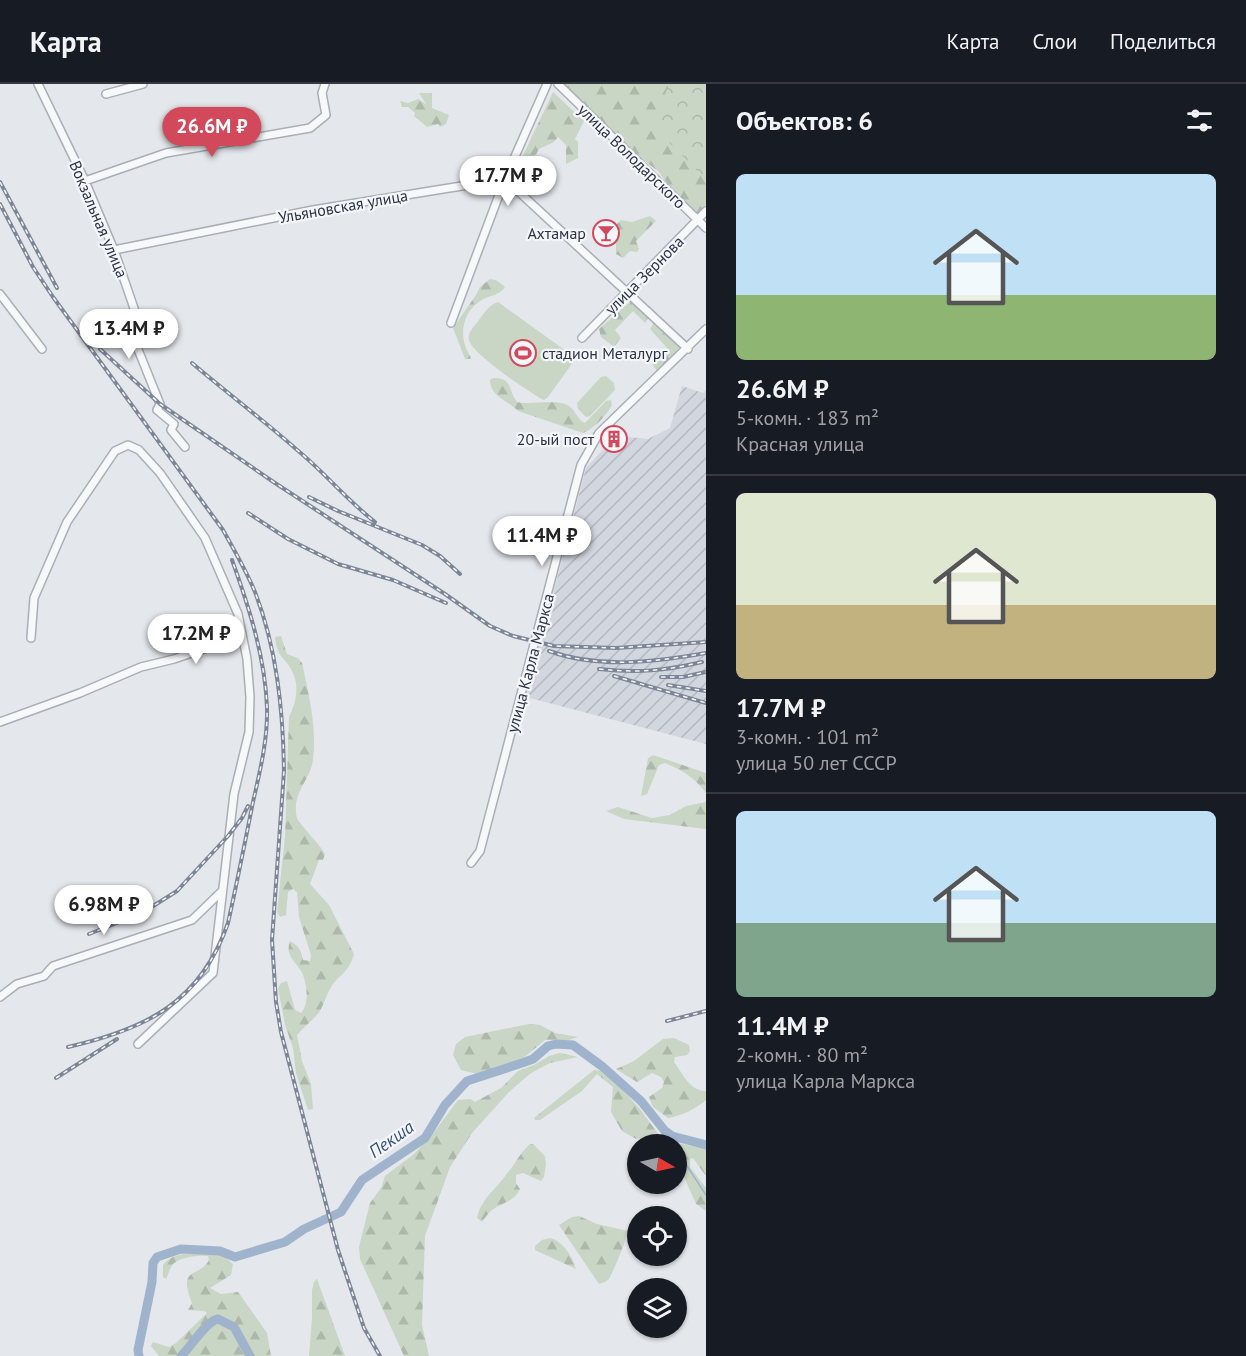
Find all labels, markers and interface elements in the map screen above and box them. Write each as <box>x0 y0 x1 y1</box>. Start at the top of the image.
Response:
text: Карта <box>30 23 102 60</box>
text: Карта <box>946 28 999 55</box>
text: Слои <box>1032 28 1077 55</box>
text: Поделиться <box>1110 28 1216 55</box>
street label: улица Володарского <box>574 99 690 213</box>
text: Объектов: 6 <box>736 104 873 137</box>
icon: filters <box>1183 104 1216 137</box>
pin: 26.6M ₽ <box>157 107 267 158</box>
text: 26.6M ₽ <box>176 113 248 139</box>
pin: 17.7M ₽ <box>453 156 563 207</box>
street label: Вокзальная улица <box>65 157 133 281</box>
text: 17.7M ₽ <box>474 162 542 188</box>
street label: Ульяновская улица <box>277 185 409 227</box>
icon: home <box>922 213 1030 321</box>
bar icon: Ахтамар <box>591 218 621 248</box>
place label: Ахтамар <box>528 223 586 243</box>
street label: улица Зернова <box>600 231 688 319</box>
pin: 13.4M ₽ <box>74 309 184 360</box>
text: 13.4M ₽ <box>93 315 165 341</box>
sports icon: стадион Металург <box>508 338 538 368</box>
place label: стадион Металург <box>542 343 667 363</box>
text: 26.6M ₽ <box>736 372 829 405</box>
text: 5-комн. · 183 m² <box>736 405 879 431</box>
building icon: 20-ый пост <box>599 424 629 454</box>
place label: 20-ый пост <box>517 429 595 449</box>
text: Красная улица <box>736 431 864 457</box>
pin: 11.4M ₽ <box>487 516 597 567</box>
text: 11.4M ₽ <box>506 522 578 548</box>
icon: home <box>922 532 1030 640</box>
street label: улица Карла Маркса <box>502 591 558 735</box>
pin: 17.2M ₽ <box>141 614 251 665</box>
text: 17.2M ₽ <box>162 620 230 646</box>
text: 17.7M ₽ <box>736 691 826 724</box>
text: 3-комн. · 101 m² <box>736 724 879 750</box>
text: улица 50 лет СССР <box>736 750 897 776</box>
icon: home <box>922 850 1030 958</box>
pin: 6.98M ₽ <box>49 885 159 936</box>
text: 6.98M ₽ <box>68 891 140 917</box>
text: 11.4M ₽ <box>736 1009 829 1042</box>
text: 2-комн. · 80 m² <box>736 1042 868 1068</box>
text: улица Карла Маркса <box>736 1068 915 1094</box>
water label: Пекша <box>364 1115 418 1163</box>
north arrow <box>627 1134 687 1194</box>
map controls <box>627 1134 687 1338</box>
button: locate <box>627 1206 687 1266</box>
button: layers <box>627 1278 687 1338</box>

